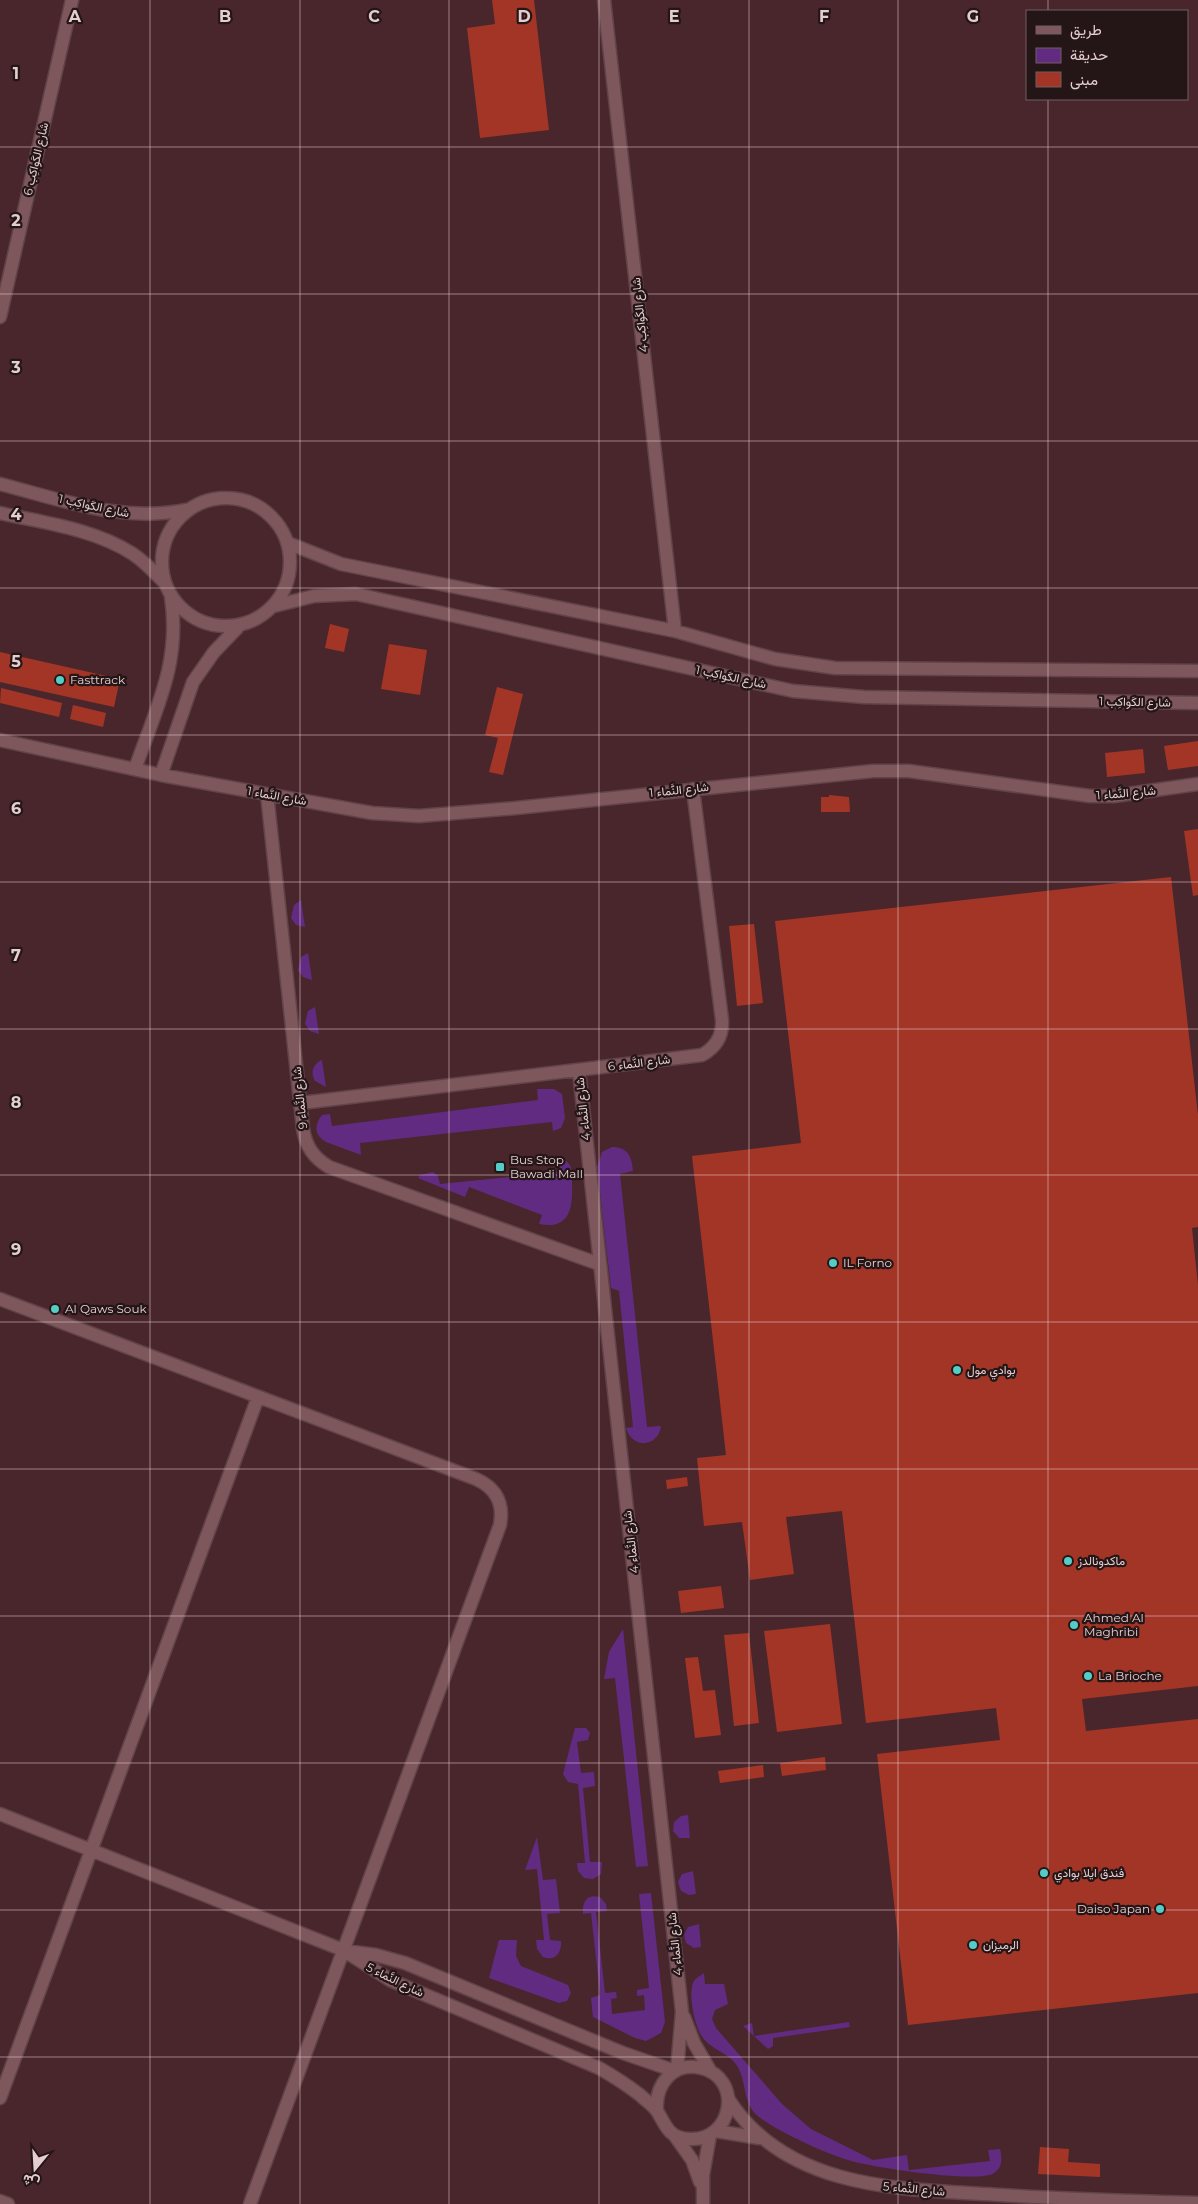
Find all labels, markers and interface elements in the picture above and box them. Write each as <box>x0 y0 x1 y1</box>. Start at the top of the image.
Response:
text: A <box>68 7 82 26</box>
text: B <box>219 7 231 26</box>
text: C <box>368 7 380 26</box>
text: D <box>517 7 531 26</box>
text: E <box>669 7 679 26</box>
text: F <box>819 7 829 26</box>
text: G <box>967 7 979 26</box>
legend <box>1026 10 1188 100</box>
text: طريق <box>1070 20 1102 40</box>
text: حديقة <box>1070 45 1108 64</box>
text: 1 <box>13 64 19 83</box>
text: مبنى <box>1070 70 1098 90</box>
street label: شارع الكَواكِب 6 <box>20 121 53 197</box>
text: 2 <box>11 211 21 230</box>
street label: شارع الكَواكِب 4 <box>628 277 653 353</box>
text: 3 <box>10 358 21 377</box>
street label: شارع الكَواكِب 1 <box>57 491 131 522</box>
text: 4 <box>10 505 22 524</box>
text: 5 <box>11 652 21 671</box>
street label: شارع الكَواكِب 1 <box>694 662 768 693</box>
place label: Fasttrack <box>70 672 126 687</box>
marker: Fasttrack <box>54 674 66 686</box>
street label: شارع الكَواكِب 1 <box>1099 693 1171 712</box>
street label: شارع النَّماء 1 <box>648 779 710 802</box>
street label: شارع النَّماء 1 <box>1095 782 1157 805</box>
street label: شارع النَّماء 1 <box>246 783 308 810</box>
text: 6 <box>11 799 21 818</box>
text: 7 <box>11 946 21 965</box>
street label: شارع النَّماء 6 <box>607 1051 671 1076</box>
street label: شارع النَّماء 9 <box>289 1066 312 1130</box>
street label: شارع النَّماء 4 <box>572 1076 595 1141</box>
text: 8 <box>11 1093 21 1112</box>
place label: Bus Stop Bawadi Mall <box>510 1152 583 1181</box>
marker: Bus Stop Bawadi Mall <box>494 1161 506 1173</box>
text: 9 <box>11 1240 21 1259</box>
place label: IL Forno <box>843 1255 892 1270</box>
marker: IL Forno <box>827 1257 839 1269</box>
place label: Al Qaws Souk <box>65 1301 147 1316</box>
marker: Al Qaws Souk <box>49 1303 61 1315</box>
place label: بوادي مول <box>967 1362 1015 1380</box>
marker: بوادي مول <box>951 1364 963 1376</box>
street label: شارع النَّماء 4 <box>619 1509 644 1575</box>
place label: ماكدونالدز <box>1077 1553 1125 1569</box>
marker: ماكدونالدز <box>1062 1555 1074 1567</box>
place label: Ahmed Al Maghribi <box>1084 1610 1144 1639</box>
marker: Ahmed Al Maghribi <box>1068 1619 1080 1631</box>
place label: La Brioche <box>1098 1668 1162 1683</box>
marker: La Brioche <box>1082 1670 1094 1682</box>
place label: فندق ايلا بوادي <box>1054 1865 1124 1883</box>
marker: فندق ايلا بوادي <box>1038 1867 1050 1879</box>
place label: Daiso Japan <box>1077 1901 1150 1916</box>
marker: Daiso Japan <box>1154 1903 1166 1915</box>
street label: شارع النَّماء 4 <box>664 1911 687 1976</box>
place label: الرميزان <box>983 1937 1019 1953</box>
marker: الرميزان <box>967 1939 979 1951</box>
street label: شارع النَّماء 5 <box>363 1959 427 2002</box>
north arrow <box>10 2144 60 2194</box>
text: ش <box>20 2170 42 2193</box>
street label: شارع النَّماء 5 <box>882 2178 946 2201</box>

